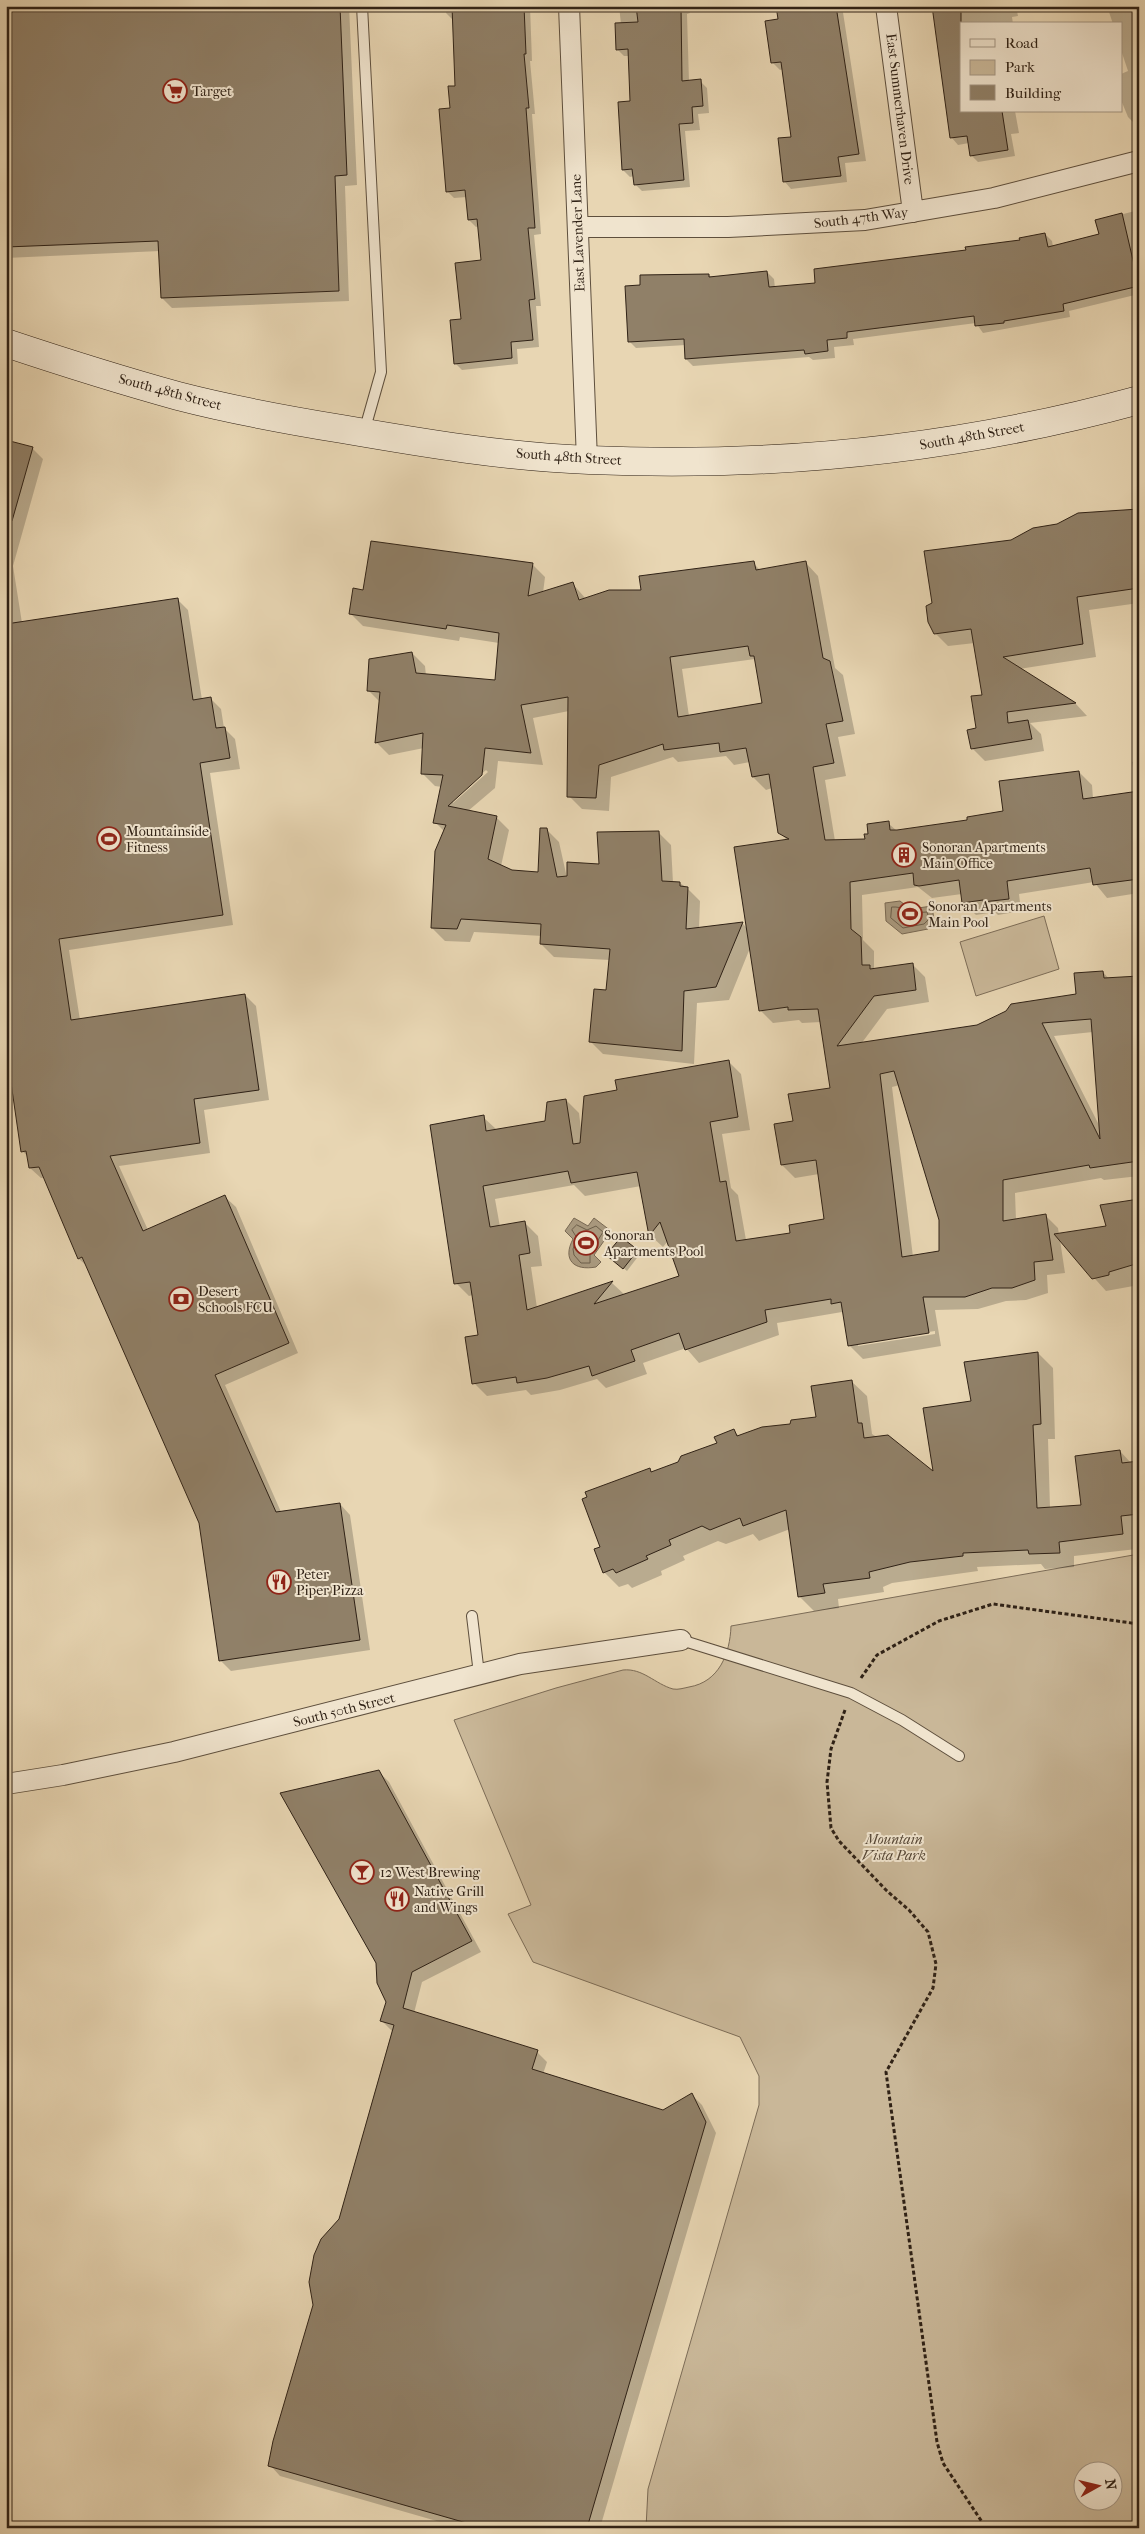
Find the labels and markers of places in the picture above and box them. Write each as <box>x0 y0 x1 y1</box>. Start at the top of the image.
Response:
supermarket icon: Target <box>162 78 188 104</box>
place label: Target <box>192 83 232 100</box>
place label: Mountainside Fitness <box>126 823 209 856</box>
sports icon: Mountainside Fitness <box>96 826 122 852</box>
place label: Sonoran Apartments Main Office <box>922 839 1046 872</box>
building icon: Sonoran Apartments Main Office <box>891 842 917 868</box>
place label: Sonoran Apartments Main Pool <box>928 898 1052 931</box>
sports icon: Sonoran Apartments Main Pool <box>897 901 923 927</box>
place label: Sonoran Apartments Pool <box>603 1227 704 1260</box>
sports icon: Sonoran Apartments Pool <box>573 1230 599 1256</box>
place label: Desert Schools FCU <box>198 1283 273 1316</box>
bank icon: Desert Schools FCU <box>168 1286 194 1312</box>
place label: Peter Piper Pizza <box>296 1566 364 1599</box>
restaurant icon: Peter Piper Pizza <box>266 1569 292 1595</box>
bar icon: 12 West Brewing <box>349 1859 375 1885</box>
place label: 12 West Brewing <box>380 1864 481 1881</box>
place label: Native Grill and Wings <box>414 1883 484 1916</box>
restaurant icon: Native Grill and Wings <box>384 1886 410 1912</box>

